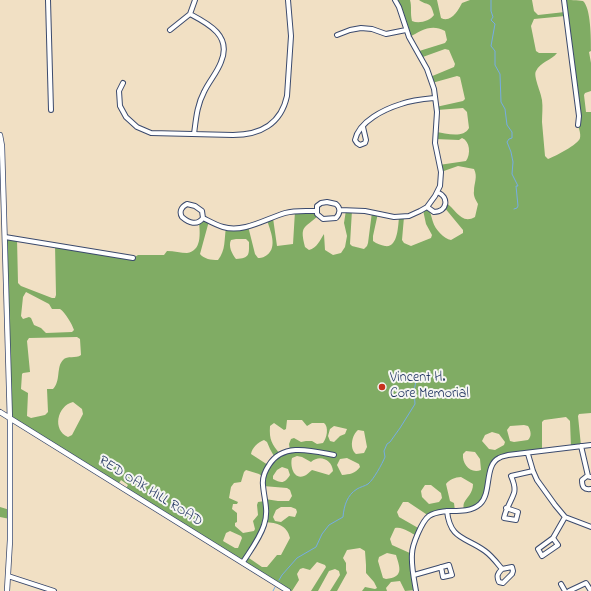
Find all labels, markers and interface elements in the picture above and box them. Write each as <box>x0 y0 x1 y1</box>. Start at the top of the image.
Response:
place label: Vincent H. Core Memorial <box>390 371 469 404</box>
marker: Vincent H. Core Memorial <box>377 382 387 392</box>
street label: RED OAK HILL ROAD <box>95 453 205 531</box>

